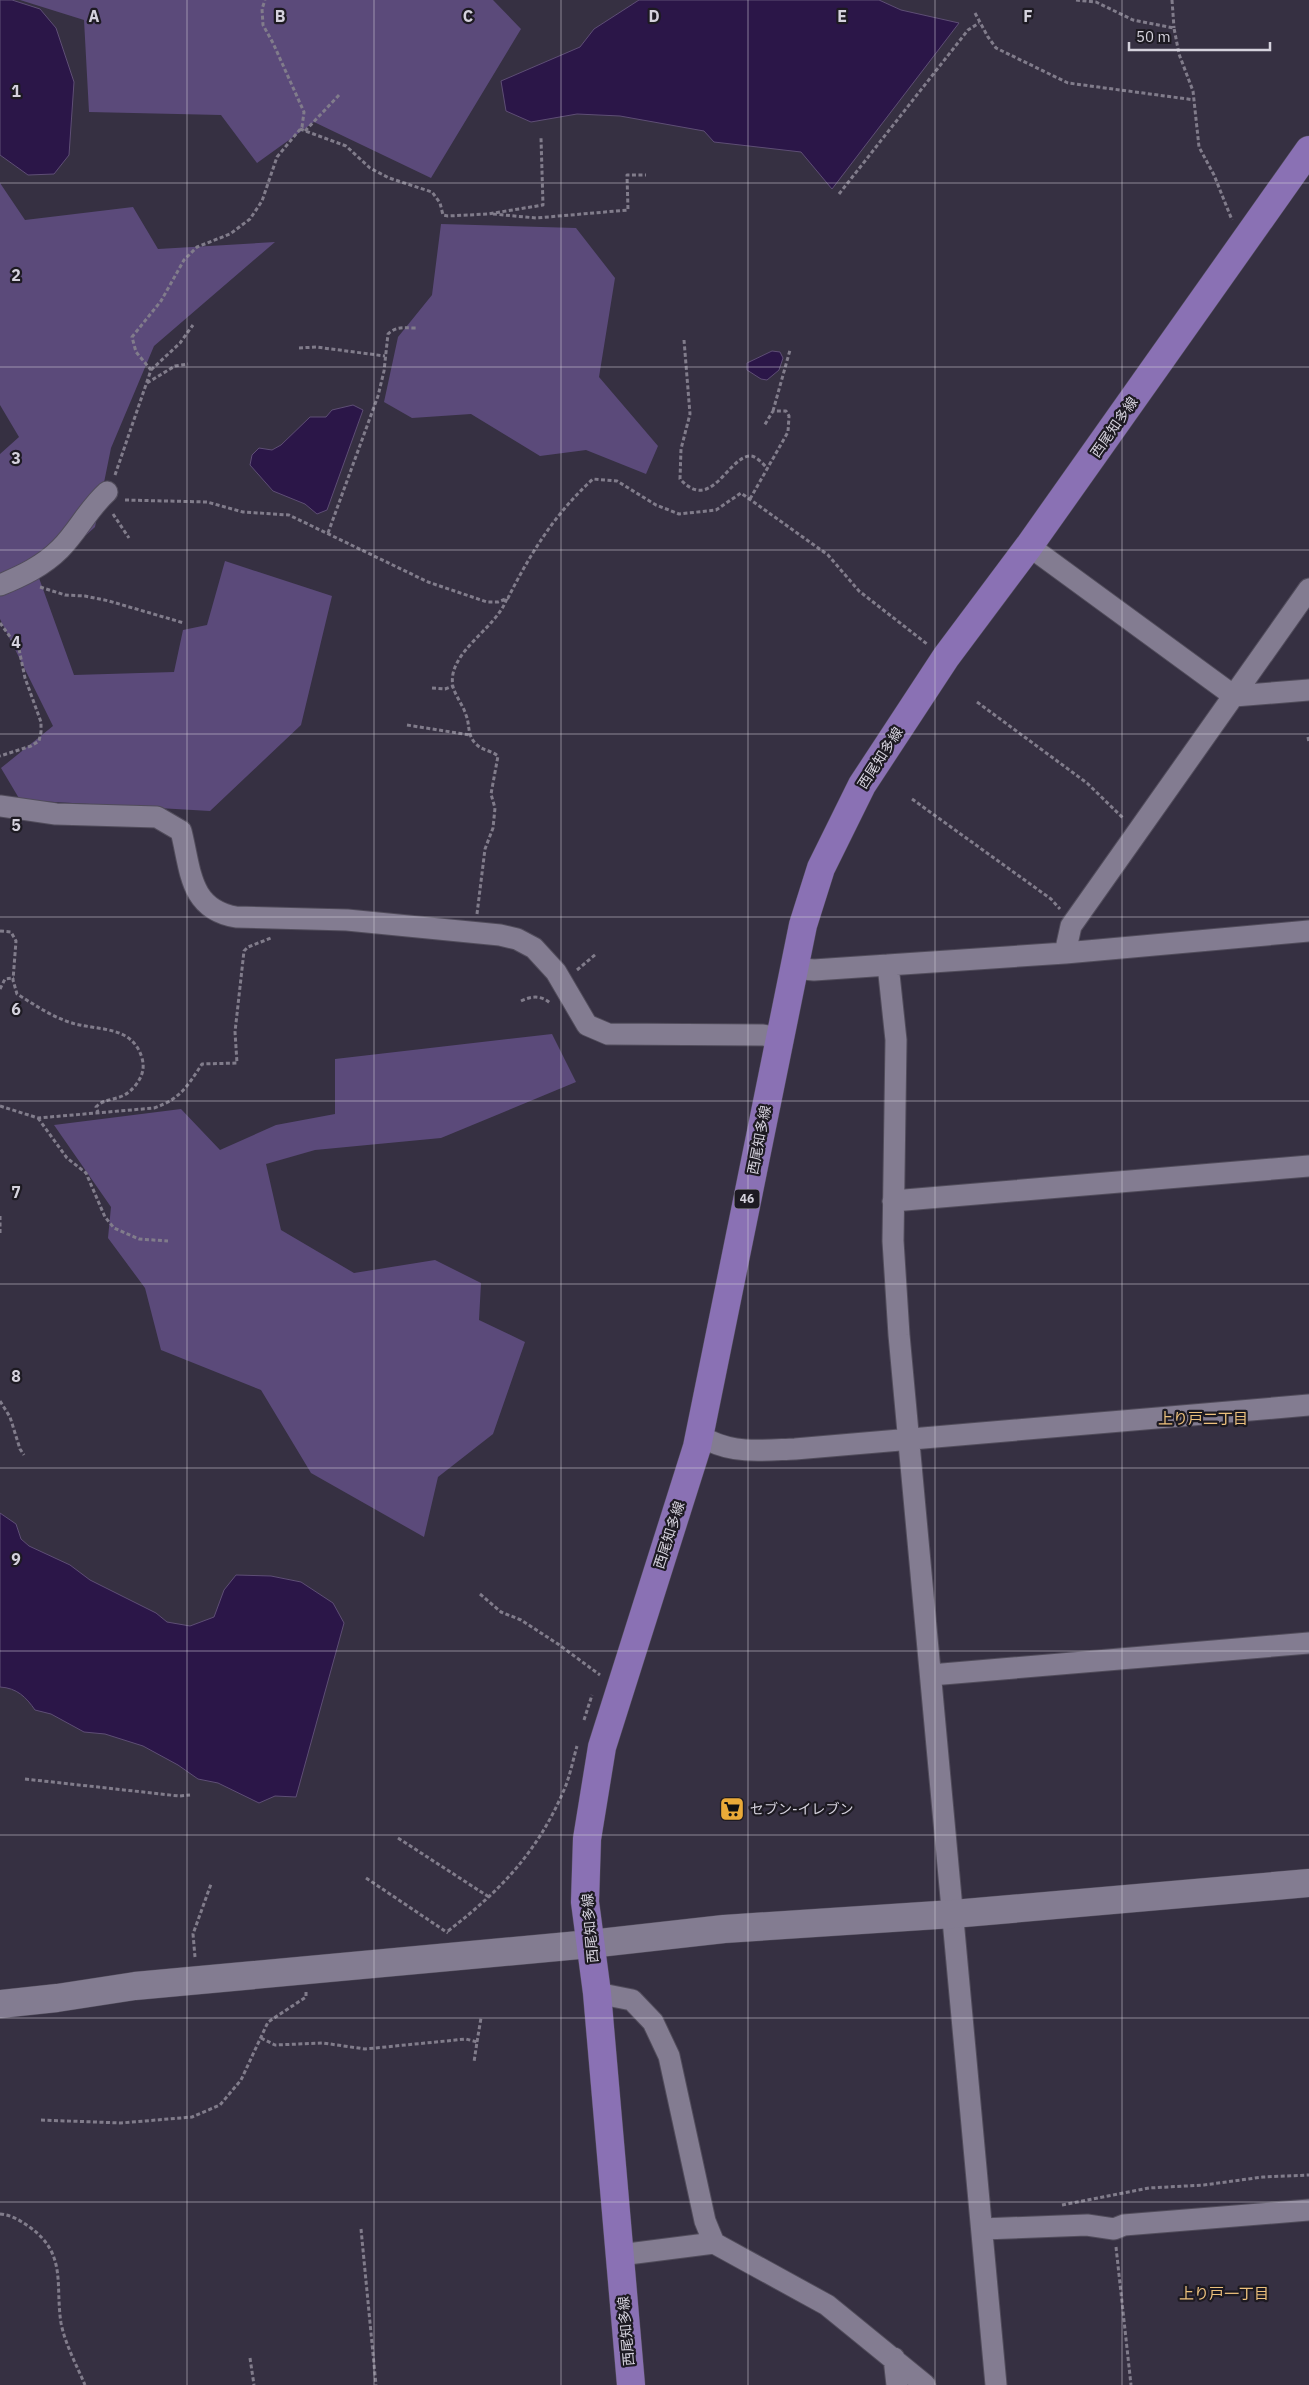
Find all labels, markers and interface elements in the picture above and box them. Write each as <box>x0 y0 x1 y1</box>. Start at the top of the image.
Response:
text: A <box>89 6 100 26</box>
text: B <box>275 6 286 26</box>
text: C <box>463 6 473 26</box>
text: D <box>648 6 660 26</box>
text: E <box>837 6 847 26</box>
text: F <box>1023 6 1033 26</box>
scale bar <box>1129 20 1270 52</box>
text: 50 m <box>1136 27 1171 46</box>
text: 1 <box>11 81 21 101</box>
text: 2 <box>11 265 21 285</box>
street label: 西尾知多線 <box>1087 393 1141 461</box>
text: 3 <box>11 448 21 468</box>
text: 4 <box>11 632 21 652</box>
street label: 西尾知多線 <box>853 724 907 792</box>
text: 5 <box>11 815 21 835</box>
text: 6 <box>11 999 21 1019</box>
street label: 西尾知多線 <box>743 1104 775 1176</box>
text: 7 <box>11 1182 21 1202</box>
road number: 46 <box>734 1190 760 1208</box>
text: 8 <box>11 1366 21 1386</box>
district label: 上り戸二丁目 <box>1158 1409 1248 1428</box>
street label: 西尾知多線 <box>650 1499 688 1571</box>
text: 9 <box>11 1549 21 1569</box>
supermarket icon: セブン-イレブン <box>719 1796 745 1822</box>
place label: セブン-イレブン <box>750 1800 854 1818</box>
street label: 西尾知多線 <box>578 1892 602 1964</box>
district label: 上り戸一丁目 <box>1179 2284 1269 2303</box>
street label: 西尾知多線 <box>614 2295 638 2367</box>

